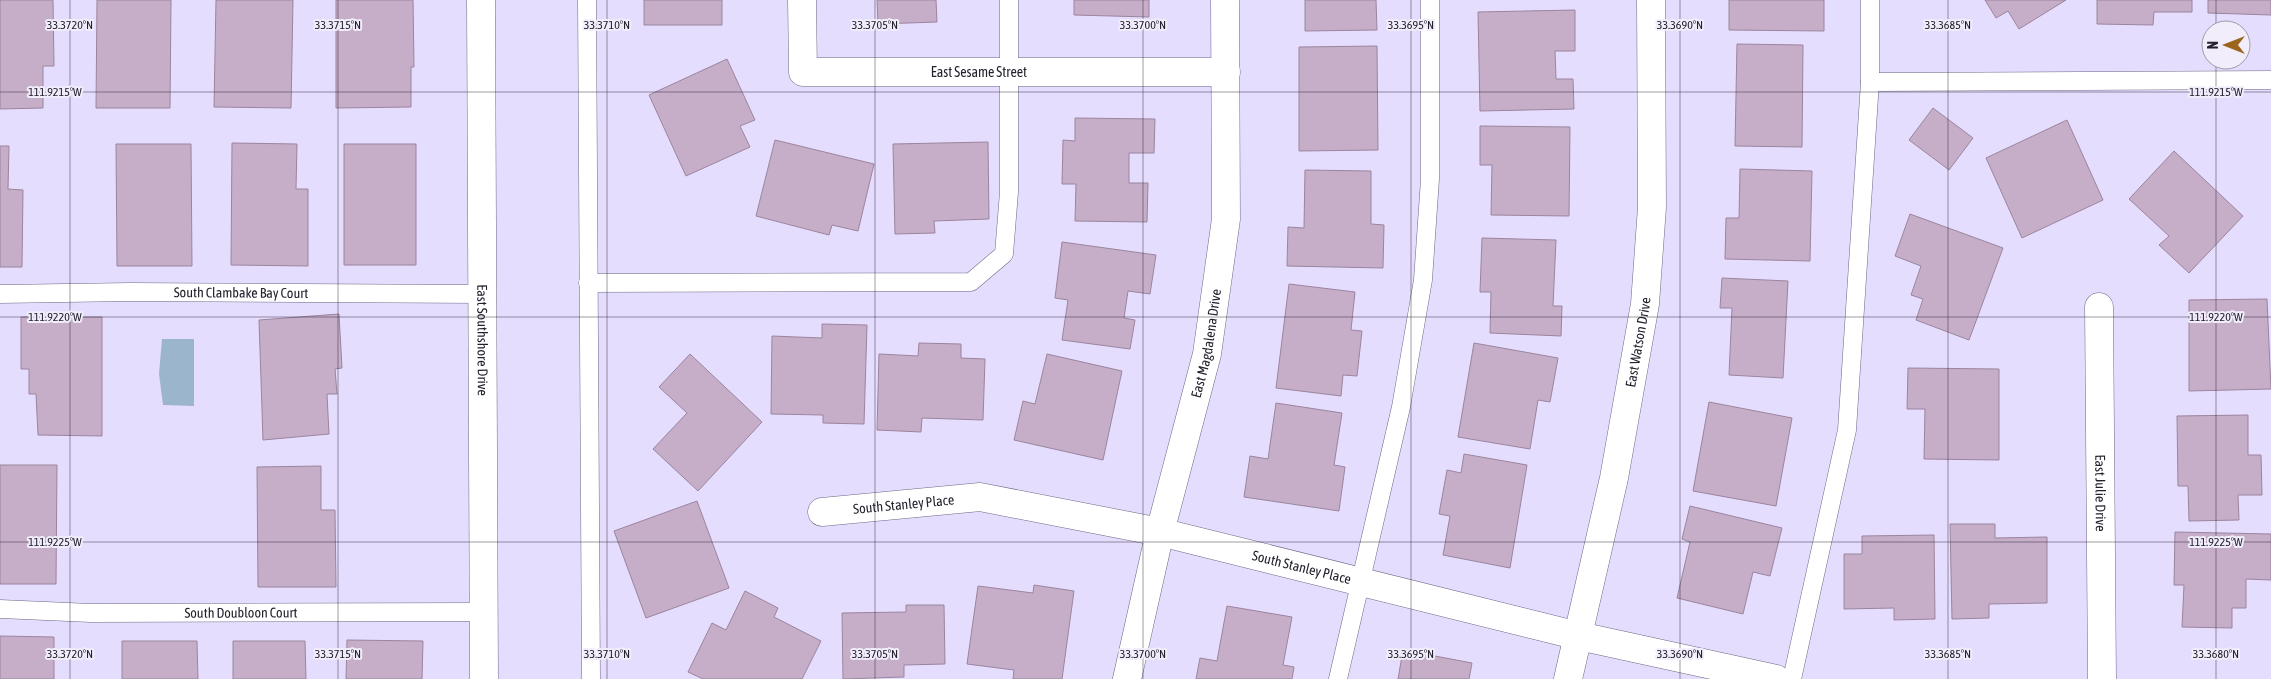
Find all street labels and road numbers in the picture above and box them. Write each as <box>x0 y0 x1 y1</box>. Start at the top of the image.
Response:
street label: East Sesame Street <box>931 64 1027 80</box>
street label: South Clambake Bay Court <box>174 284 308 301</box>
street label: East Southshore Drive <box>474 284 491 396</box>
street label: East Magdalena Drive <box>1188 288 1224 400</box>
street label: East Watson Drive <box>1622 297 1653 389</box>
street label: East Julie Drive <box>2092 454 2109 532</box>
street label: South Stanley Place <box>852 491 955 517</box>
street label: South Stanley Place <box>1250 547 1353 587</box>
street label: South Doubloon Court <box>184 604 297 621</box>

